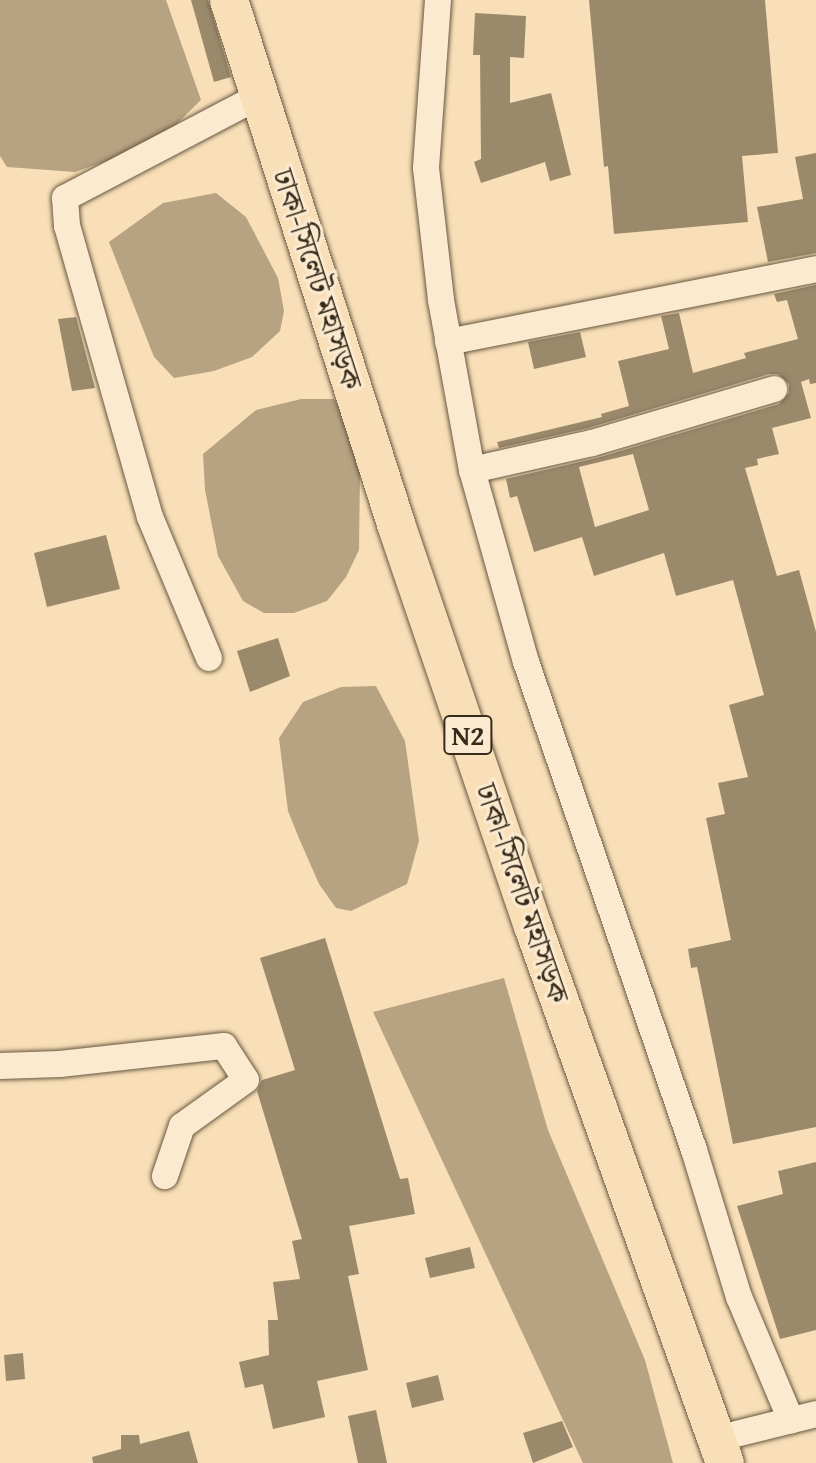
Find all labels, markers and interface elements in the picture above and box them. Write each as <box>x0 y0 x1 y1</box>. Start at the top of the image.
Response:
street label: ঢাকা-সিলেট মহাসড়ক <box>265 164 371 394</box>
road number: N2 <box>442 711 494 759</box>
street label: ঢাকা-সিলেট মহাসড়ক <box>469 779 577 1007</box>

